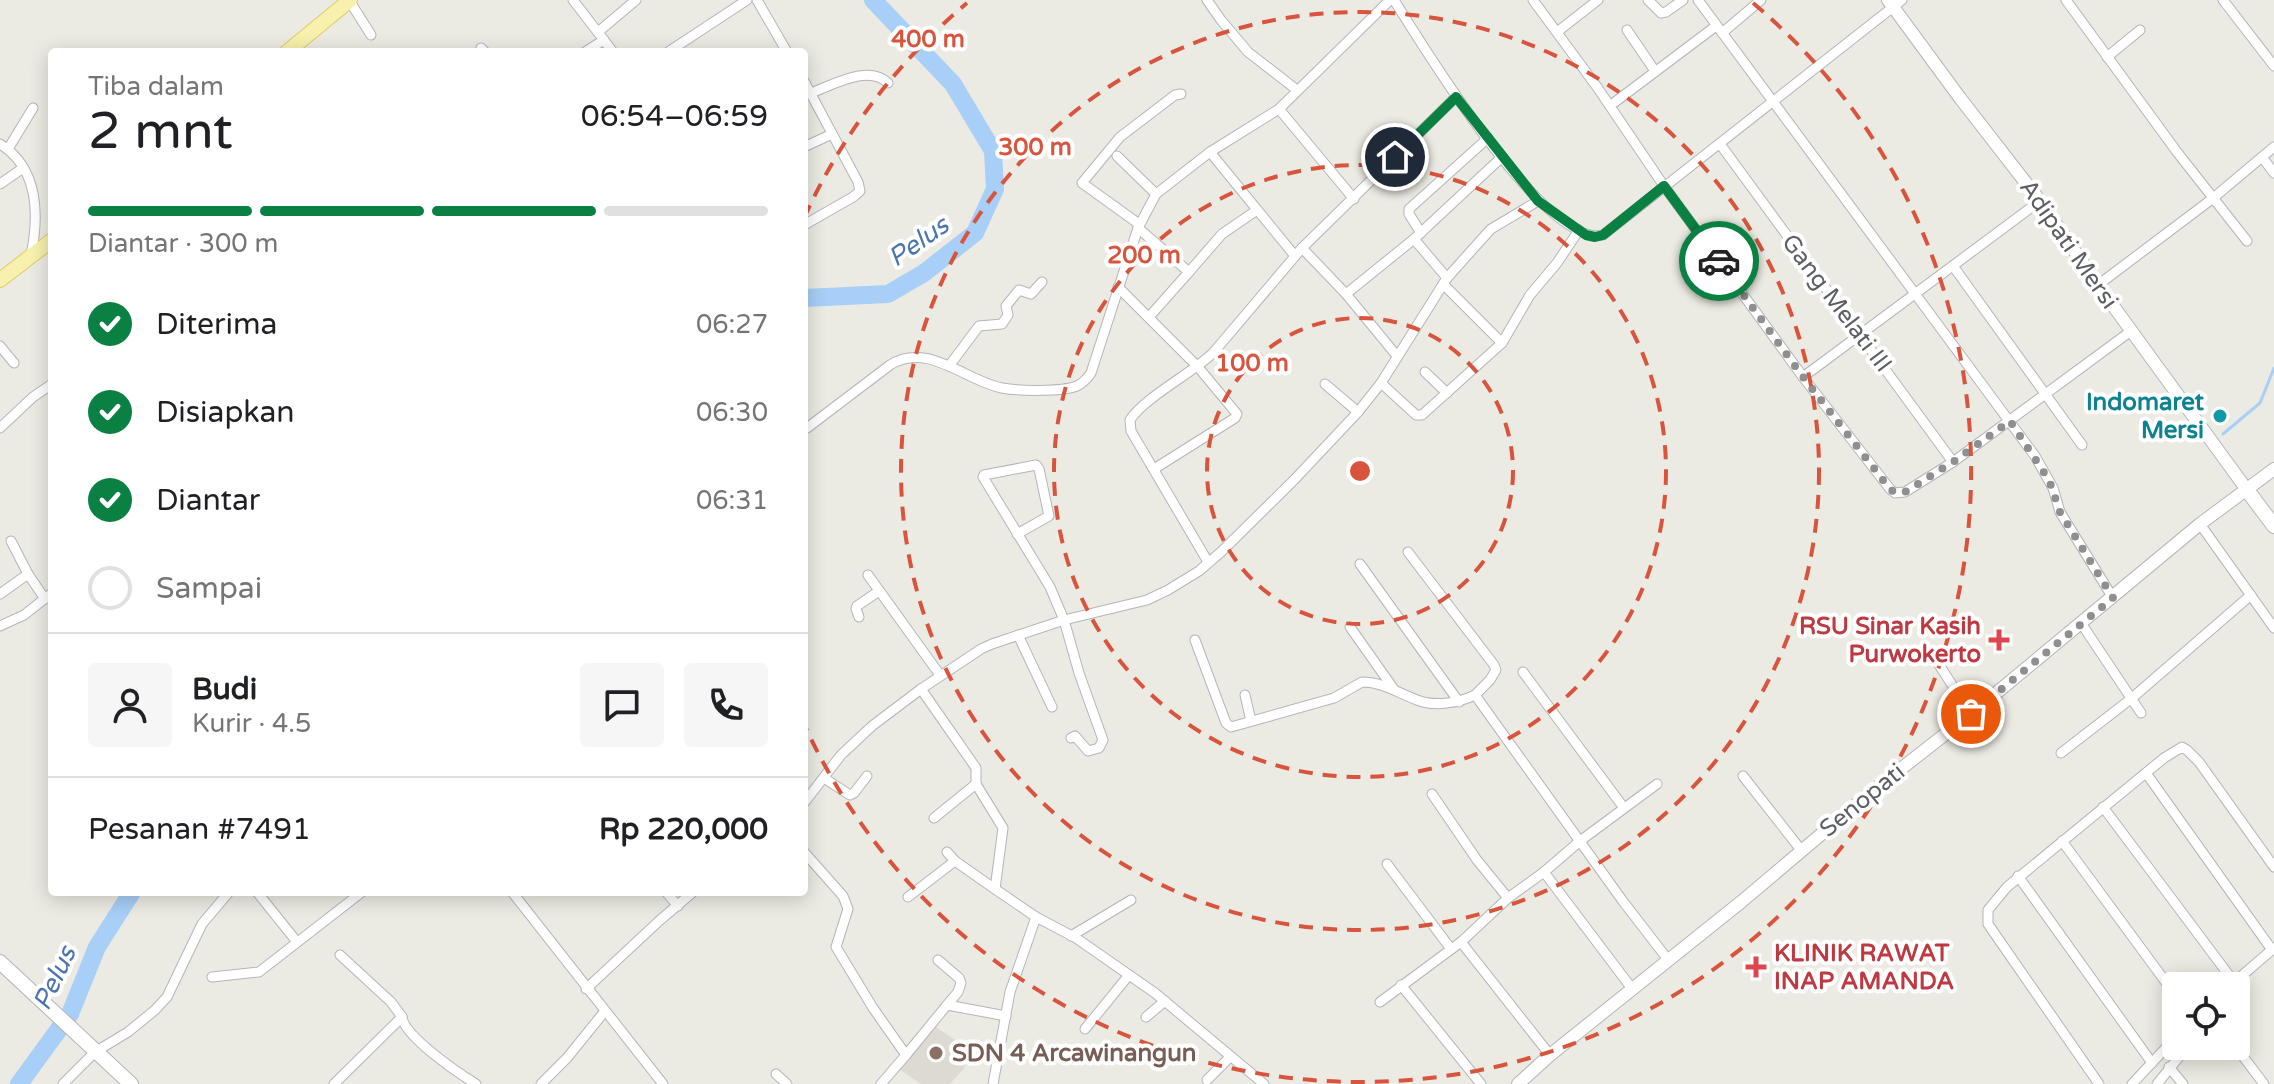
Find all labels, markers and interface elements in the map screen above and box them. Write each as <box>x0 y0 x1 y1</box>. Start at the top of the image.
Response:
text: 400 m <box>891 25 965 54</box>
text: Tiba dalam <box>88 71 224 102</box>
text: 06:54–06:59 <box>581 98 768 135</box>
text: 2 mnt <box>88 100 233 163</box>
pin <box>1361 123 1429 191</box>
text: 300 m <box>998 133 1072 162</box>
icon: home <box>1373 135 1417 179</box>
street label: Adipati Mersi <box>2013 174 2124 315</box>
water label: Pelus <box>882 209 956 273</box>
courier <box>1679 221 1759 301</box>
text: Diantar · 300 m <box>88 228 278 259</box>
street label: Gang Melati III <box>1775 229 1898 378</box>
icon: car <box>1697 239 1741 283</box>
text: 200 m <box>1107 241 1181 270</box>
icon: check <box>88 302 132 346</box>
text: Diterima <box>156 306 277 343</box>
text: 06:27 <box>696 309 768 340</box>
text: 100 m <box>1215 349 1289 378</box>
place label: Indomaret Mersi <box>2086 388 2205 445</box>
icon: check <box>88 390 132 434</box>
text: Disiapkan <box>156 394 295 431</box>
text: 06:30 <box>696 397 768 428</box>
marker: Indomaret Mersi <box>2211 407 2229 425</box>
centre of rings <box>1346 457 1374 485</box>
icon: check <box>88 478 132 522</box>
text: Diantar <box>156 482 260 519</box>
text: 06:31 <box>696 485 768 516</box>
text: Sampai <box>156 570 262 607</box>
place label: RSU Sinar Kasih Purwokerto <box>1799 612 1981 669</box>
marker: RSU Sinar Kasih Purwokerto <box>1988 629 2010 651</box>
button: person <box>88 663 172 747</box>
button: chat <box>580 663 664 747</box>
button: phone <box>684 663 768 747</box>
text: Budi <box>192 671 257 708</box>
pin <box>1937 680 2005 748</box>
icon: bag <box>1949 692 1993 736</box>
text: Kurir · 4.5 <box>192 708 311 739</box>
street label: Senopati <box>1814 757 1911 843</box>
text: Pesanan #7491 <box>88 811 311 848</box>
text: Rp 220,000 <box>599 811 768 848</box>
place label: KLINIK RAWAT INAP AMANDA <box>1774 939 1954 996</box>
water label: Pelus <box>26 940 83 1015</box>
marker: KLINIK RAWAT INAP AMANDA <box>1745 956 1767 978</box>
map controls <box>2162 972 2250 1060</box>
button: locate <box>2162 972 2250 1060</box>
place label: SDN 4 Arcawinangun <box>952 1039 1196 1068</box>
marker: SDN 4 Arcawinangun <box>927 1044 945 1062</box>

